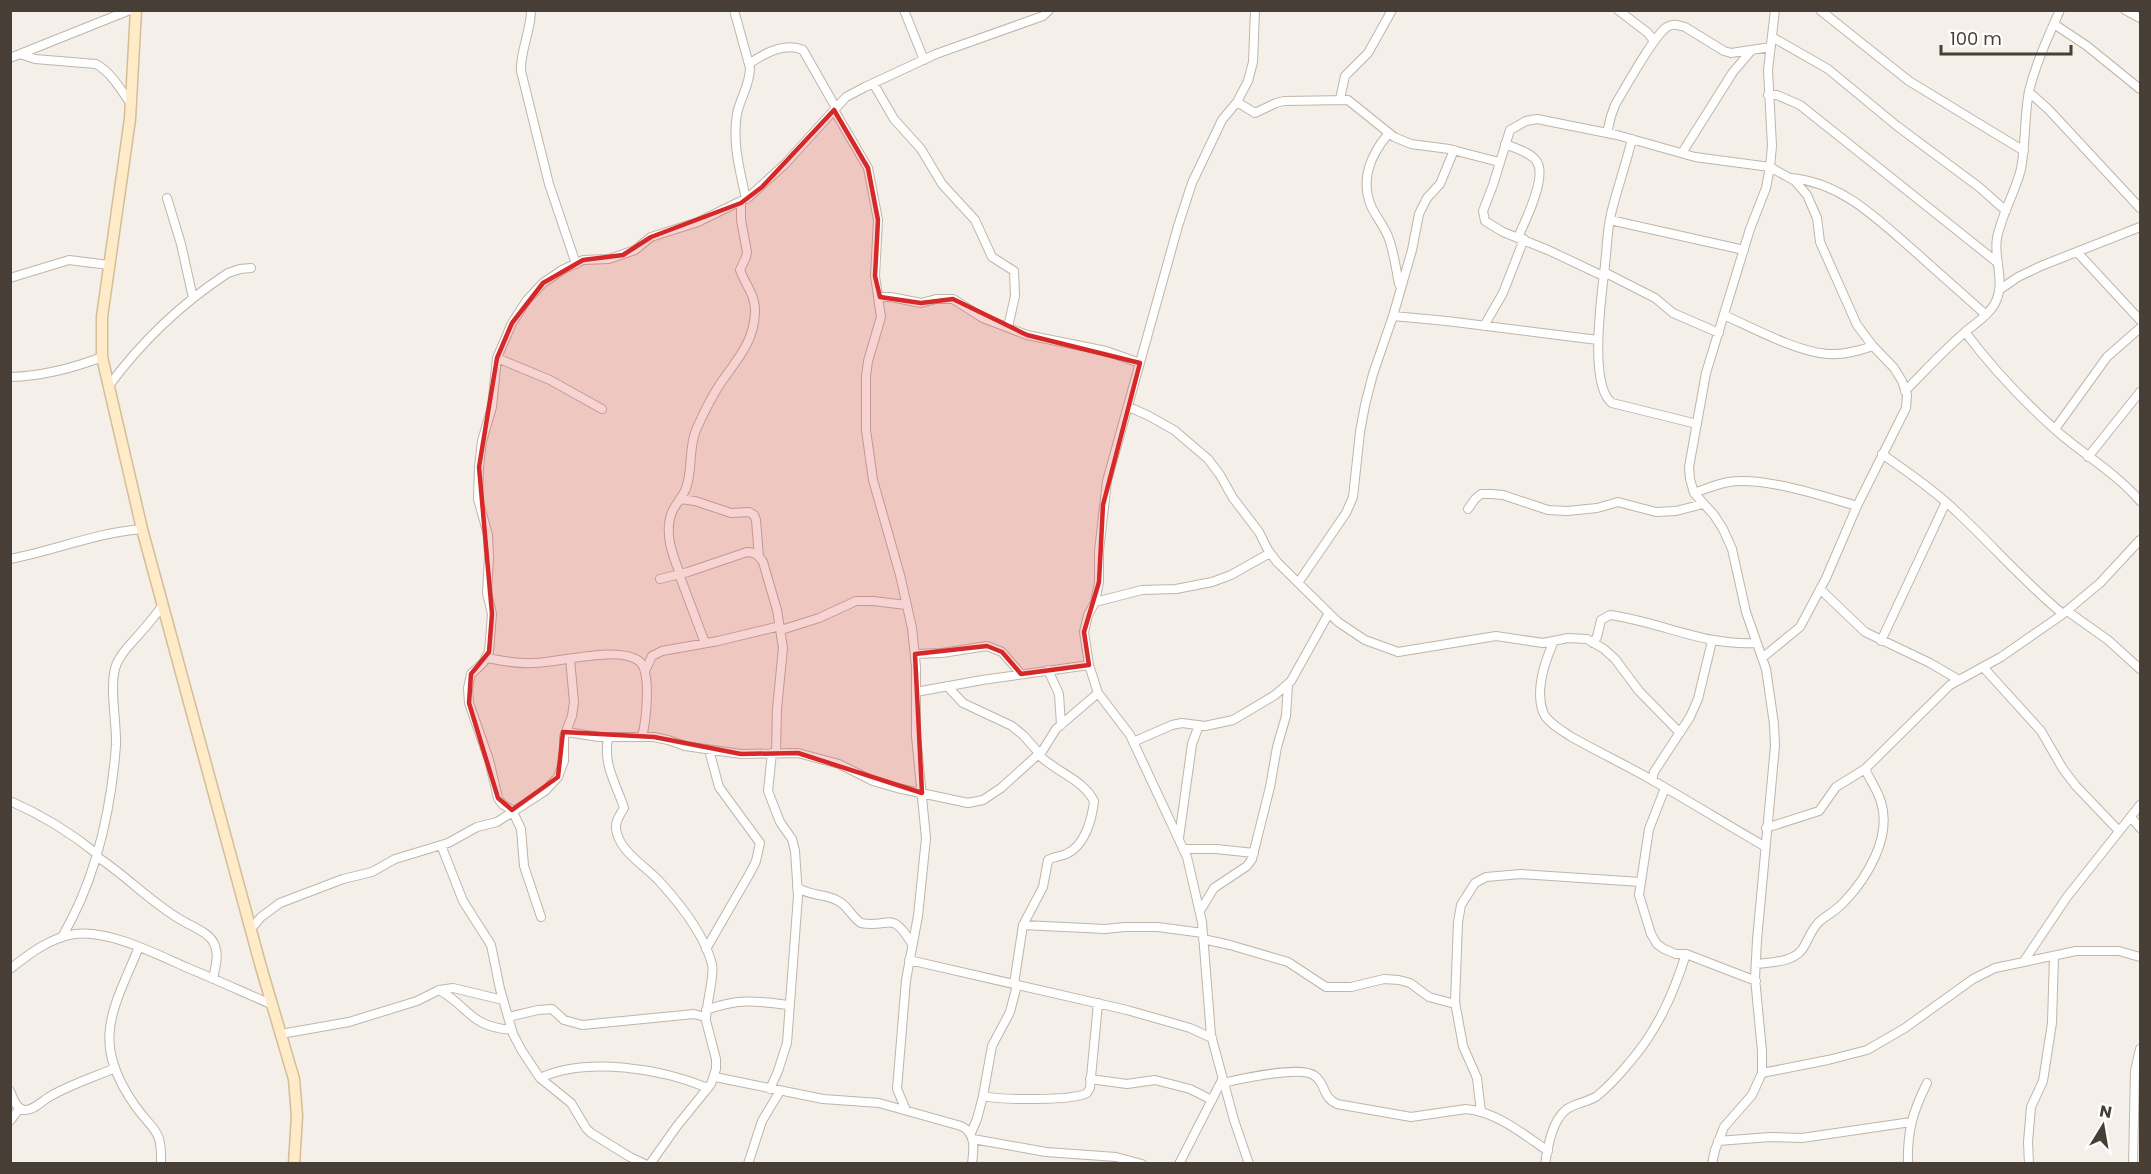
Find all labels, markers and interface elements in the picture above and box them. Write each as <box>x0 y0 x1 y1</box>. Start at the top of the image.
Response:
scale bar <box>1941 18 2072 56</box>
text: 100 m <box>1950 26 2002 51</box>
north arrow <box>2073 1096 2133 1156</box>
text: N <box>2098 1099 2114 1124</box>

